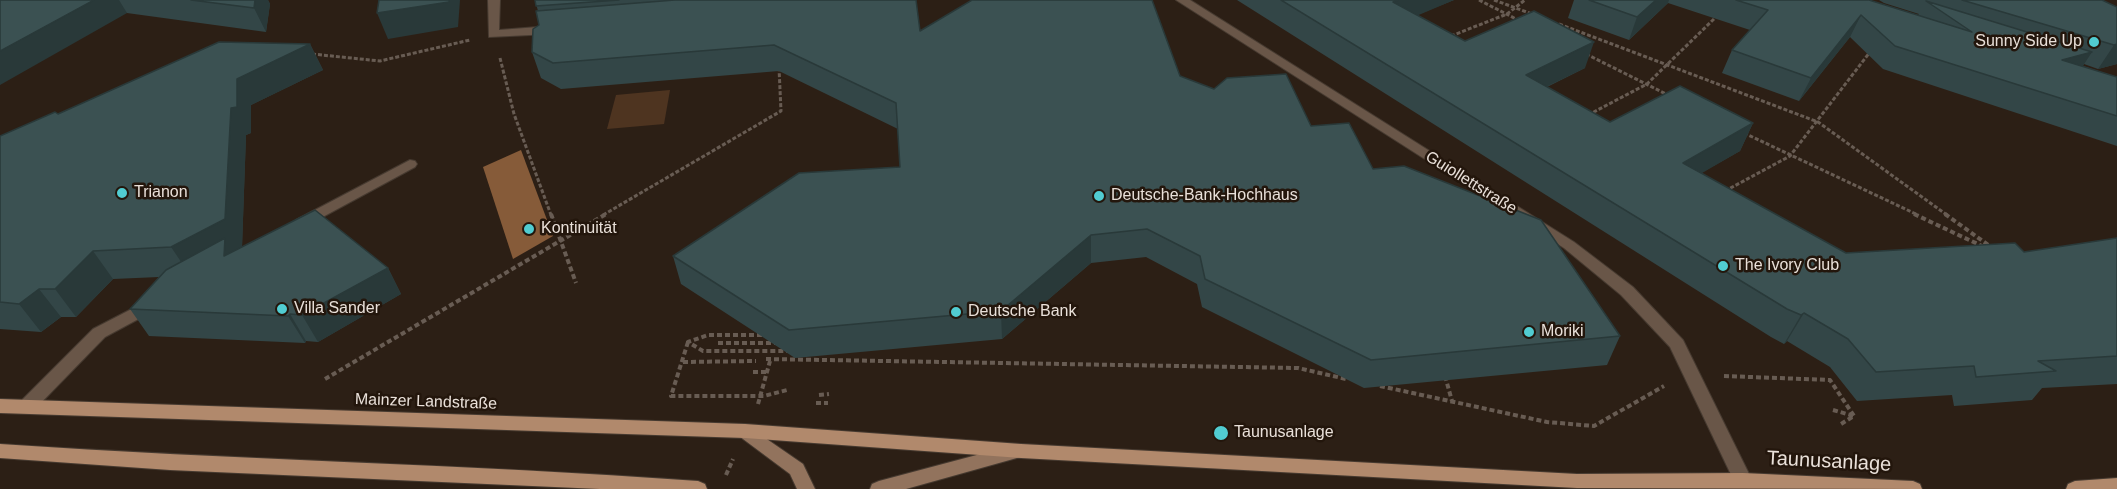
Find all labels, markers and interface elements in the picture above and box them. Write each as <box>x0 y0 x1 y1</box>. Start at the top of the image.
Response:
place label: Sunny Side Up <box>1975 32 2082 52</box>
marker: Sunny Side Up <box>2087 35 2101 49</box>
street label: Guiollettstraße <box>1422 147 1520 219</box>
place label: Trianon <box>134 183 188 203</box>
marker: Trianon <box>115 186 129 200</box>
place label: Deutsche-Bank-Hochhaus <box>1111 186 1298 206</box>
marker: Deutsche-Bank-Hochhaus <box>1092 189 1106 203</box>
place label: Kontinuität <box>541 219 617 239</box>
marker: Kontinuität <box>522 222 536 236</box>
place label: The Ivory Club <box>1735 256 1839 276</box>
marker: The Ivory Club <box>1716 259 1730 273</box>
place label: Villa Sander <box>294 299 380 319</box>
marker: Villa Sander <box>275 302 289 316</box>
place label: Deutsche Bank <box>968 302 1077 322</box>
marker: Deutsche Bank <box>949 305 963 319</box>
place label: Moriki <box>1541 322 1584 342</box>
marker: Moriki <box>1522 325 1536 339</box>
street label: Mainzer Landstraße <box>355 390 497 414</box>
place label: Taunusanlage <box>1234 423 1334 443</box>
marker: Taunusanlage <box>1212 424 1230 442</box>
street label: Taunusanlage <box>1766 447 1892 477</box>

